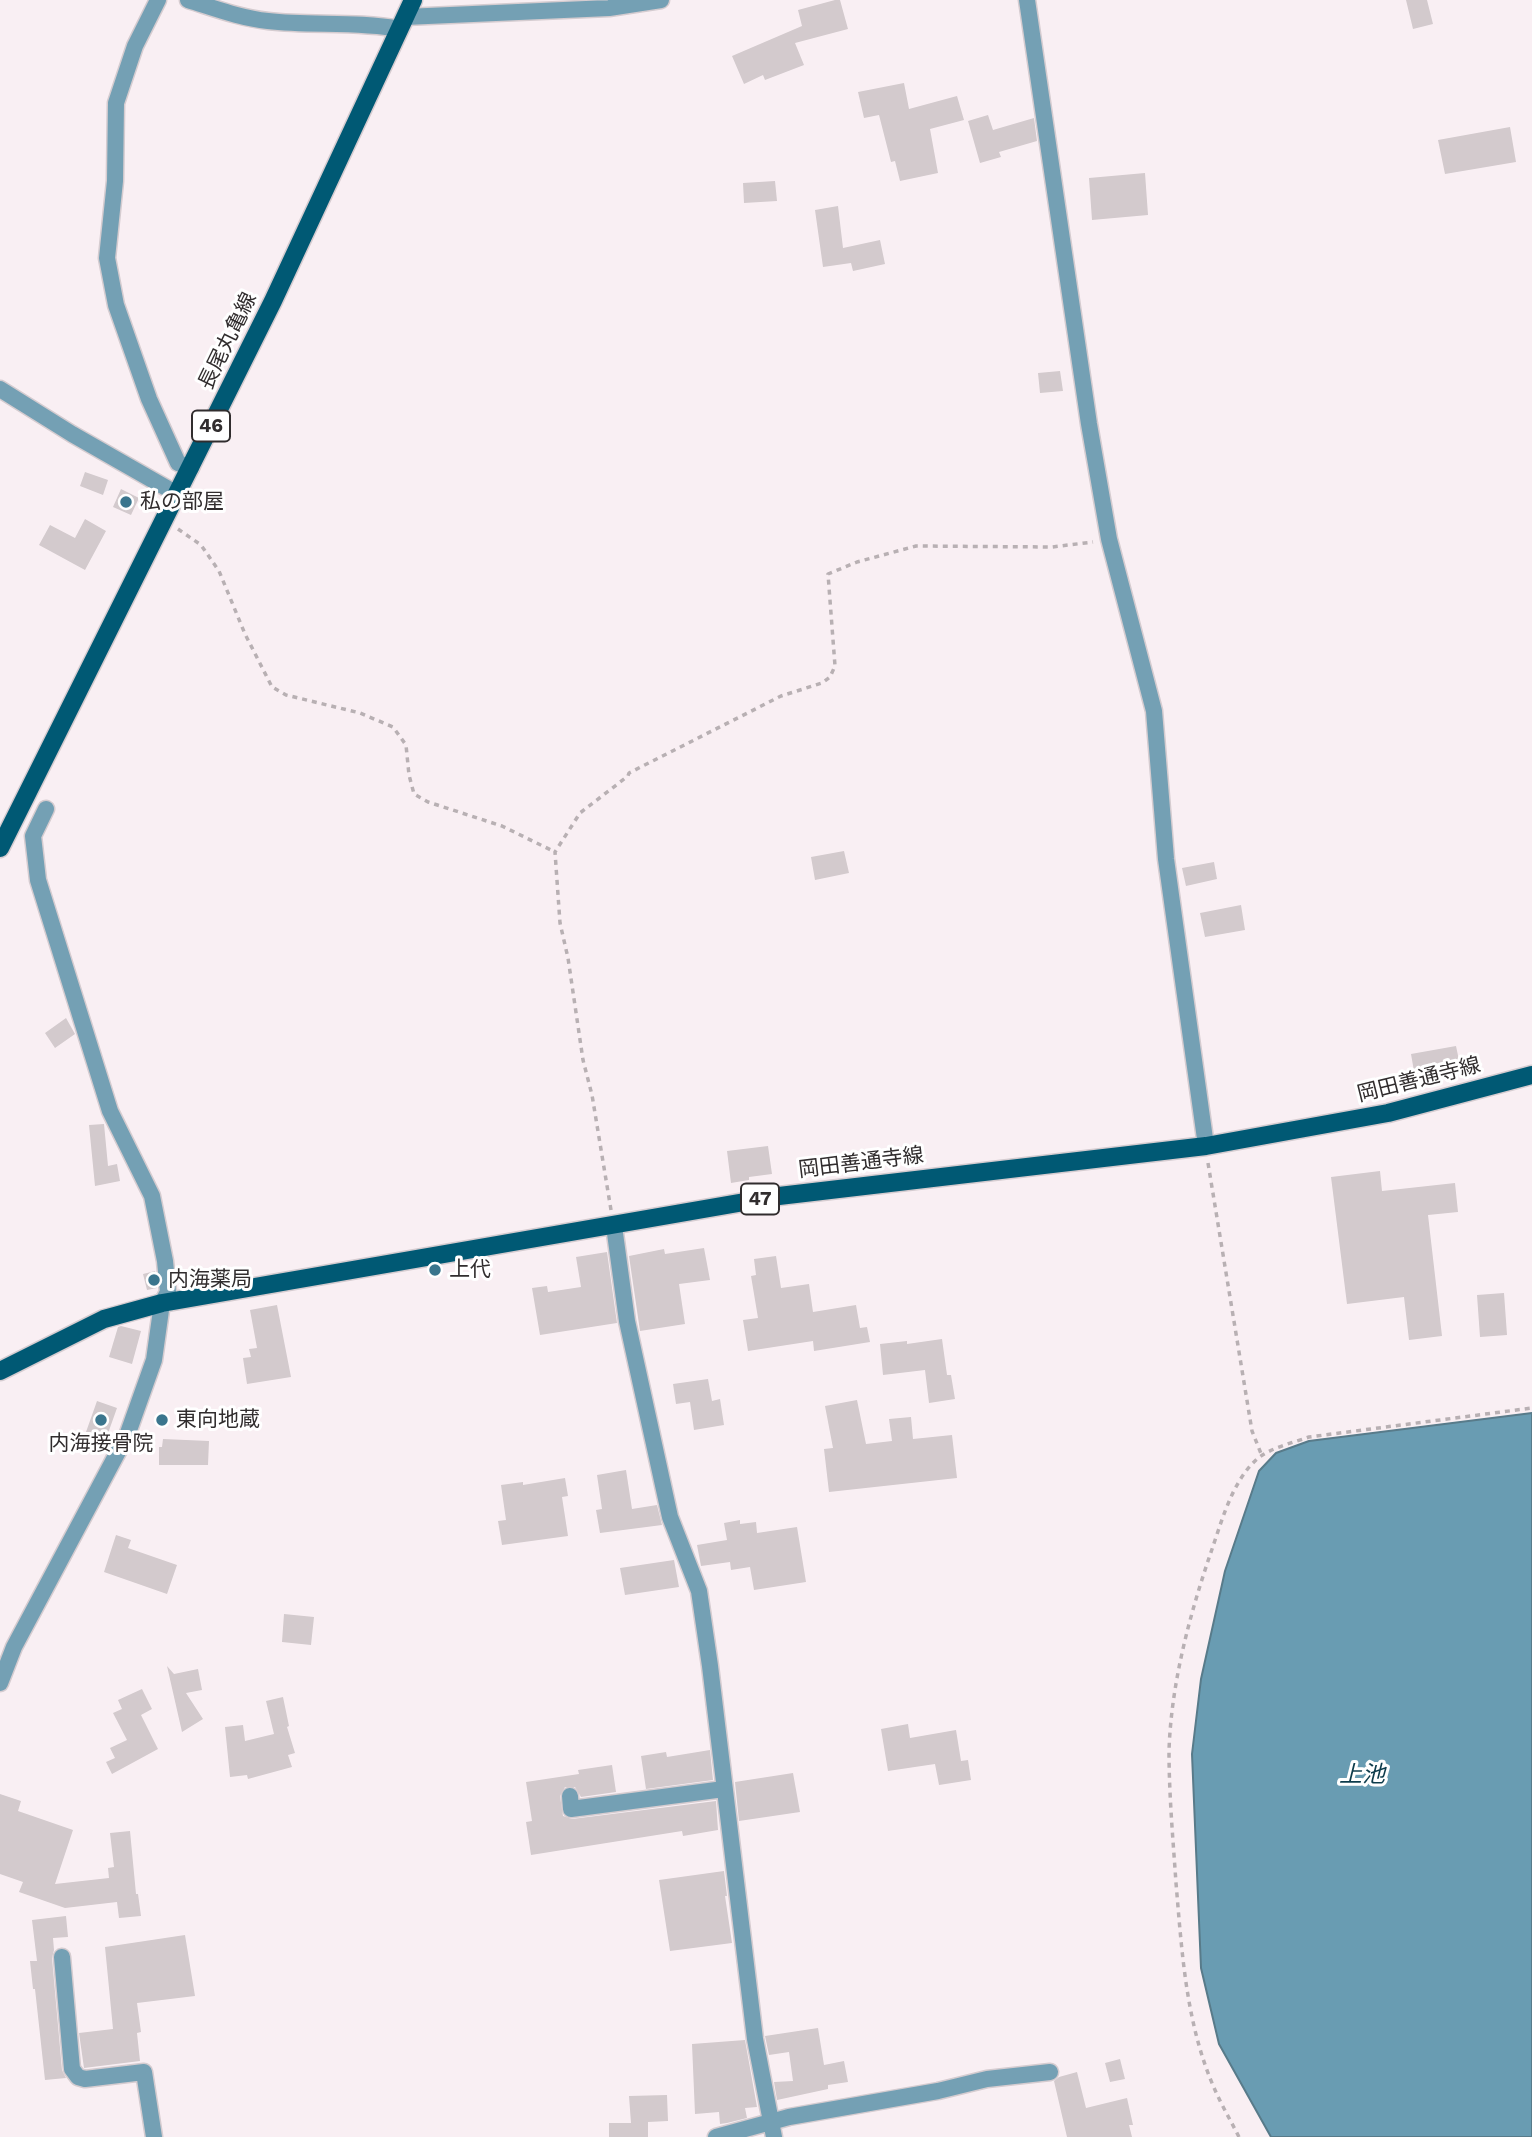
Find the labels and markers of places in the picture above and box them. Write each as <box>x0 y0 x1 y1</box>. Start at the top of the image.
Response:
place label: 私の部屋 <box>140 489 224 515</box>
marker: 私の部屋 <box>118 494 134 510</box>
place label: 上代 <box>449 1257 491 1283</box>
marker: 上代 <box>427 1262 443 1278</box>
place label: 内海薬局 <box>168 1267 252 1293</box>
marker: 内海薬局 <box>146 1272 162 1288</box>
place label: 東向地蔵 <box>176 1407 260 1433</box>
marker: 内海接骨院 <box>93 1412 109 1428</box>
marker: 東向地蔵 <box>154 1412 170 1428</box>
place label: 内海接骨院 <box>49 1431 153 1457</box>

